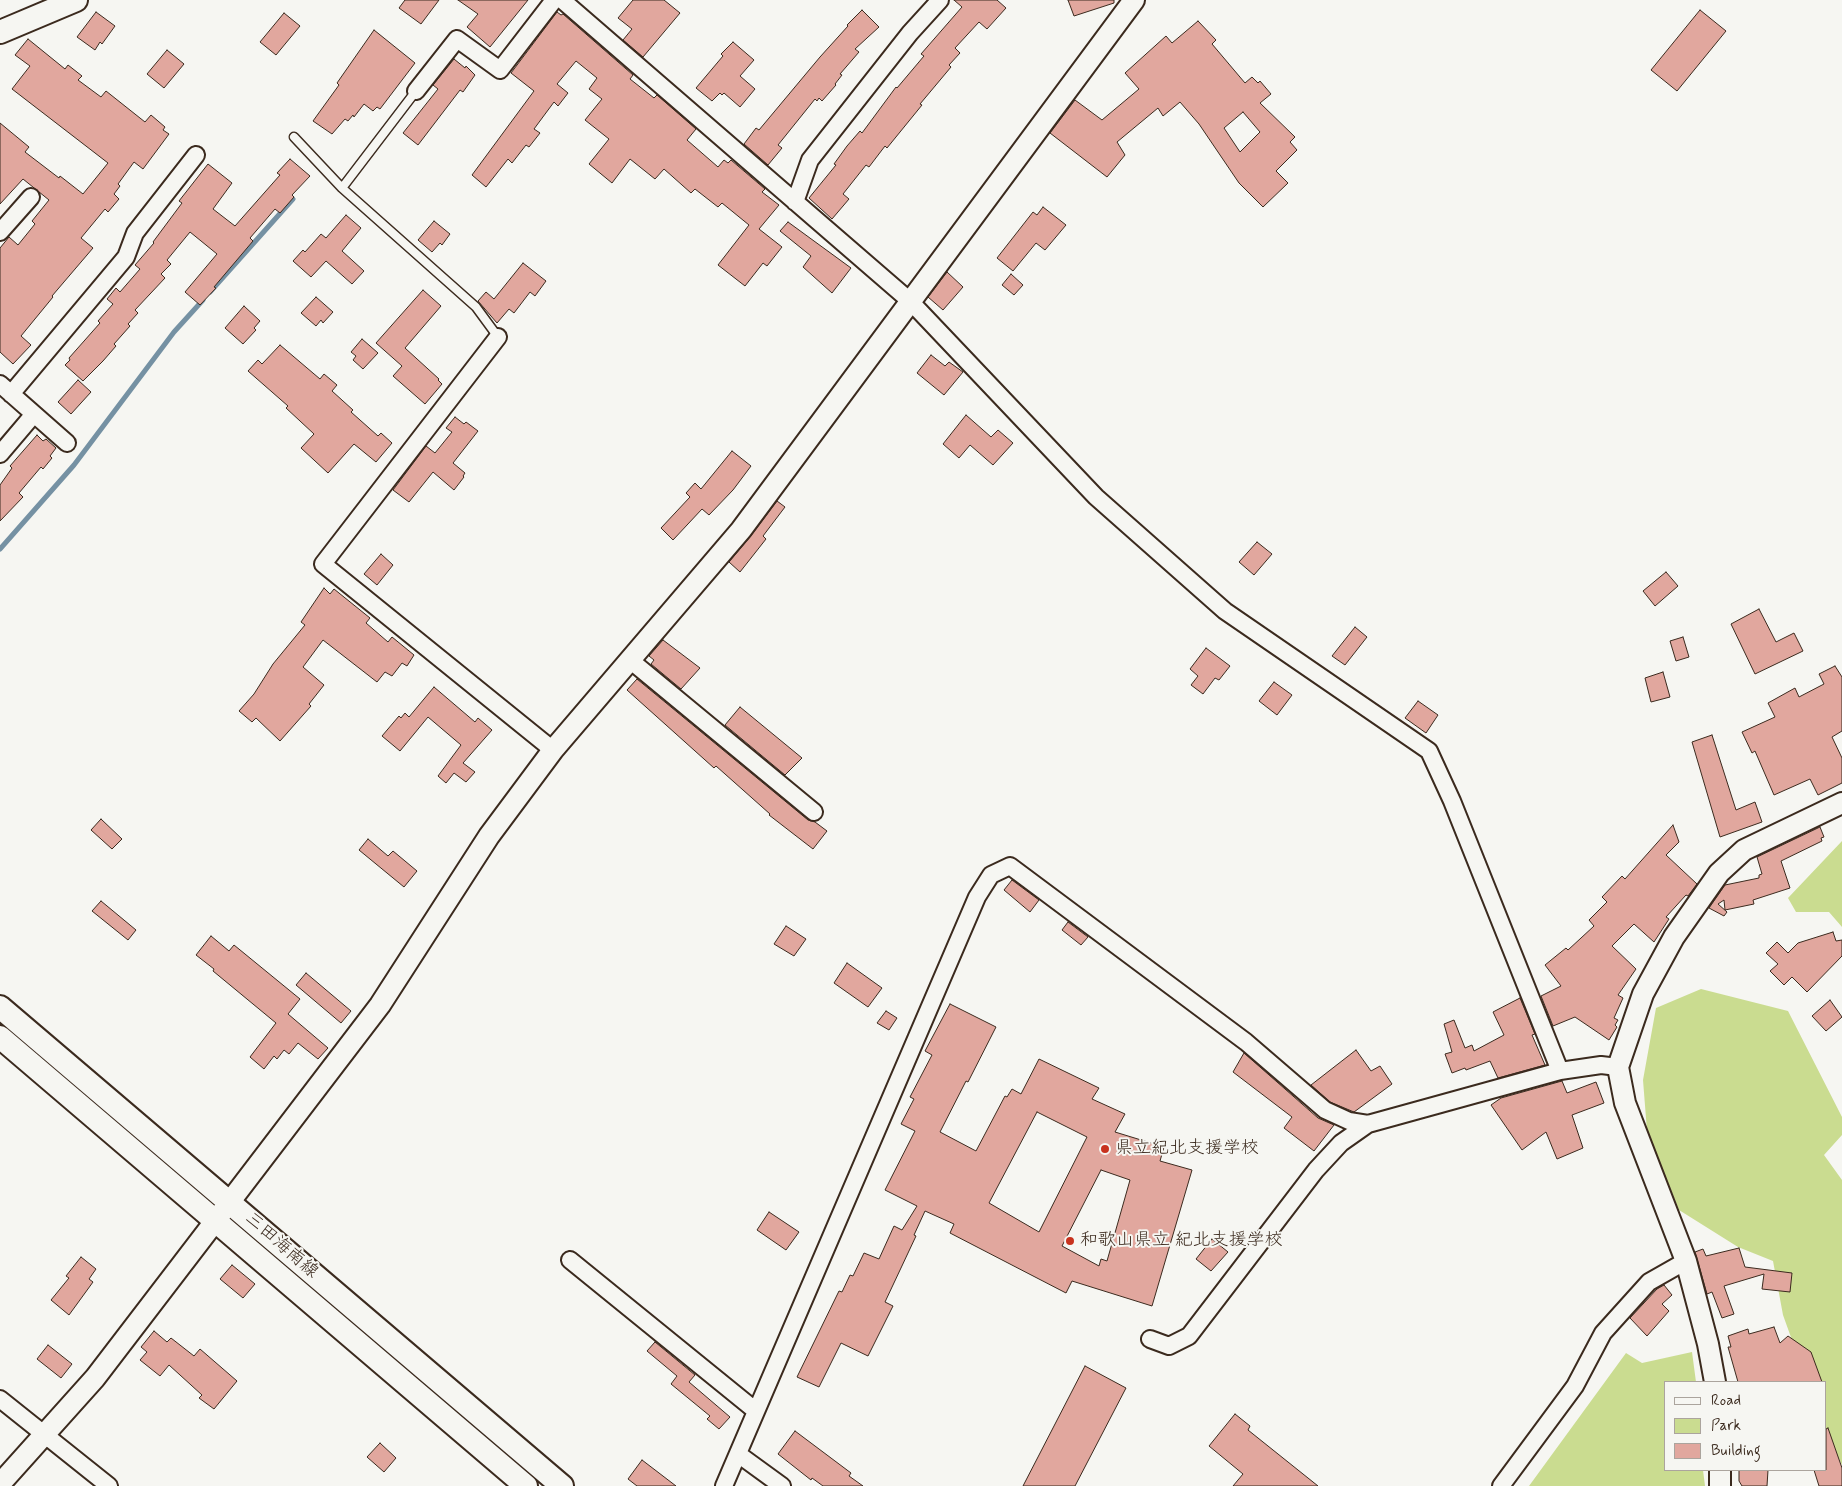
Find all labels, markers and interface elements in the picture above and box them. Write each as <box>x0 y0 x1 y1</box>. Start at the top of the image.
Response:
place label: 県立紀北支援学校 <box>1115 1138 1259 1160</box>
marker: 県立紀北支援学校 <box>1099 1143 1111 1155</box>
street label: 三田海南線 <box>240 1208 322 1284</box>
place label: 和歌山県立 紀北支援学校 <box>1080 1230 1283 1252</box>
marker: 和歌山県立 紀北支援学校 <box>1064 1235 1076 1247</box>
legend <box>1664 1381 1827 1471</box>
text: Road <box>1711 1391 1741 1411</box>
text: Park <box>1711 1416 1741 1436</box>
text: Building <box>1711 1441 1761 1461</box>

